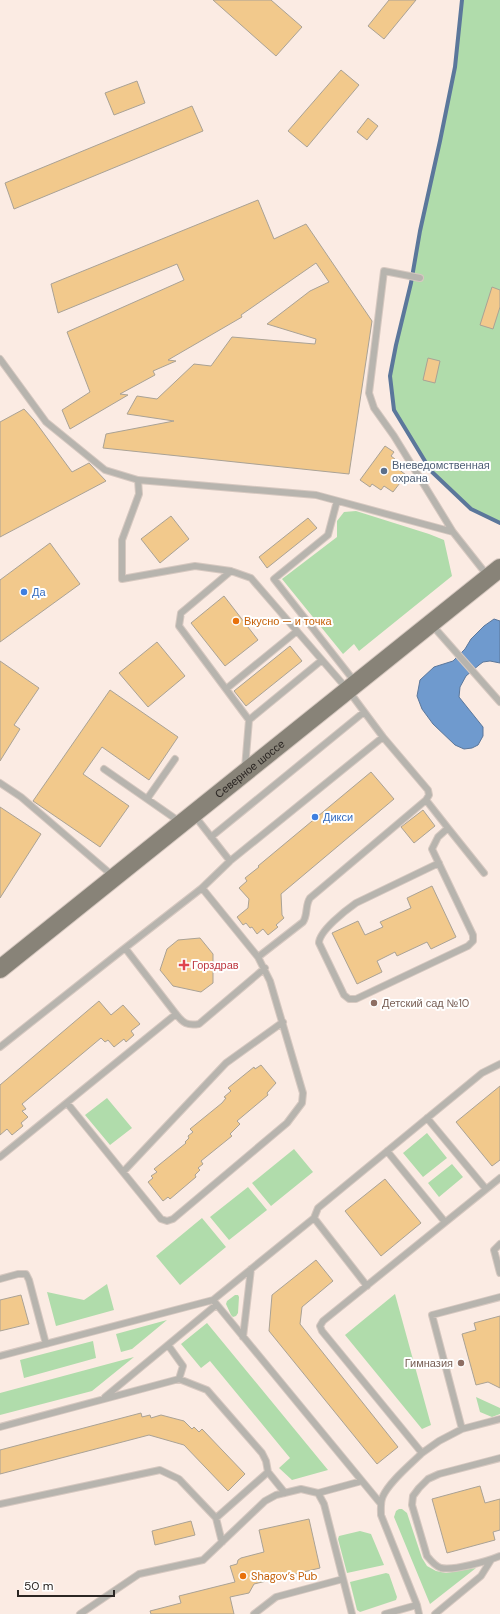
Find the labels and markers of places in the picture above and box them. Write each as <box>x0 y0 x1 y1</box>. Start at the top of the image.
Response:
place label: Вневедомственная охрана <box>392 458 490 485</box>
marker: Вневедомственная охрана <box>379 466 389 476</box>
place label: Да <box>32 585 46 599</box>
marker: Да <box>19 587 29 597</box>
place label: Вкусно — и точка <box>244 614 332 628</box>
marker: Вкусно — и точка <box>231 616 241 626</box>
place label: Дикси <box>323 810 353 824</box>
marker: Дикси <box>310 812 320 822</box>
place label: Горздрав <box>192 958 239 972</box>
marker: Горздрав <box>179 960 189 970</box>
place label: Детский сад №10 <box>382 996 469 1010</box>
marker: Детский сад №10 <box>369 998 379 1008</box>
place label: Гимназия <box>405 1356 453 1370</box>
marker: Гимназия <box>456 1358 466 1368</box>
place label: Shagov’s Pub <box>251 1569 318 1583</box>
marker: Shagov’s Pub <box>238 1571 248 1581</box>

